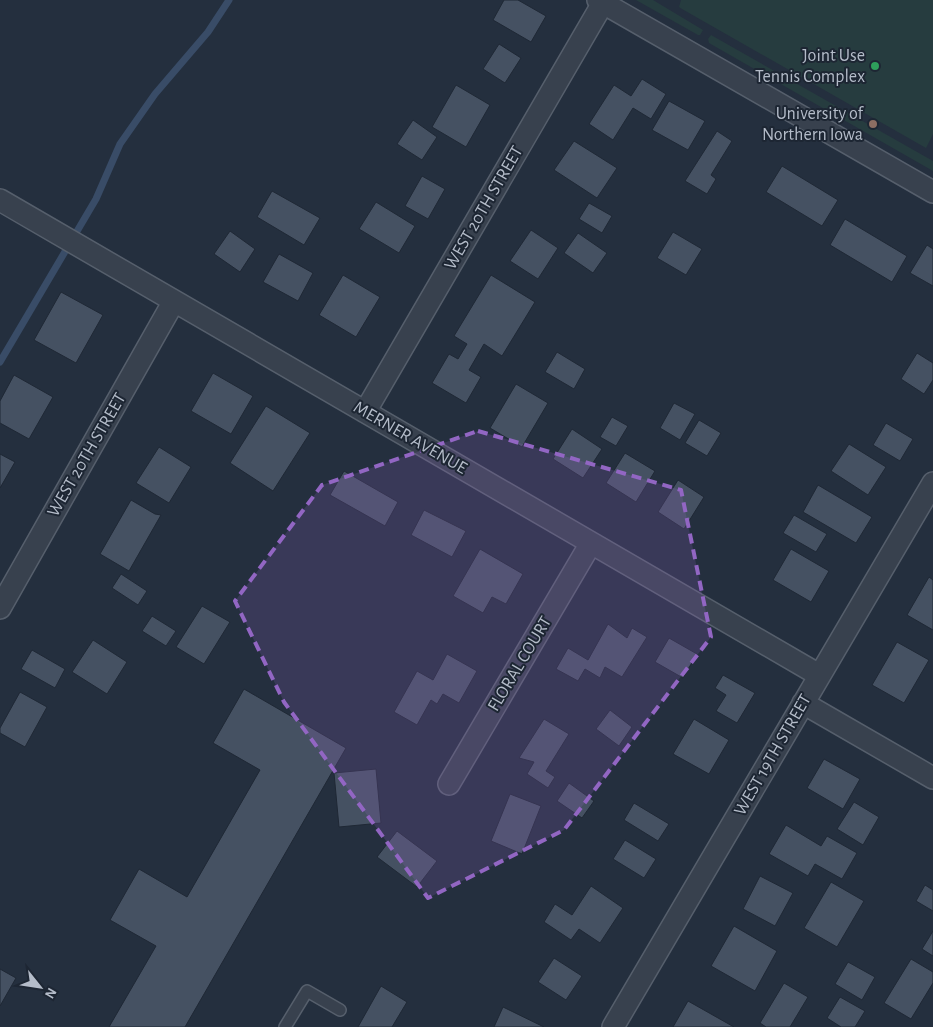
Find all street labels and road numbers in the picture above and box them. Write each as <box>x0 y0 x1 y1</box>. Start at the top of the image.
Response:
street label: WEST 20TH STREET <box>441 143 527 273</box>
street label: WEST 20TH STREET <box>44 390 130 520</box>
street label: MERNER AVENUE <box>350 398 470 478</box>
street label: FLORAL COURT <box>485 613 555 715</box>
street label: WEST 19TH STREET <box>731 691 815 819</box>

